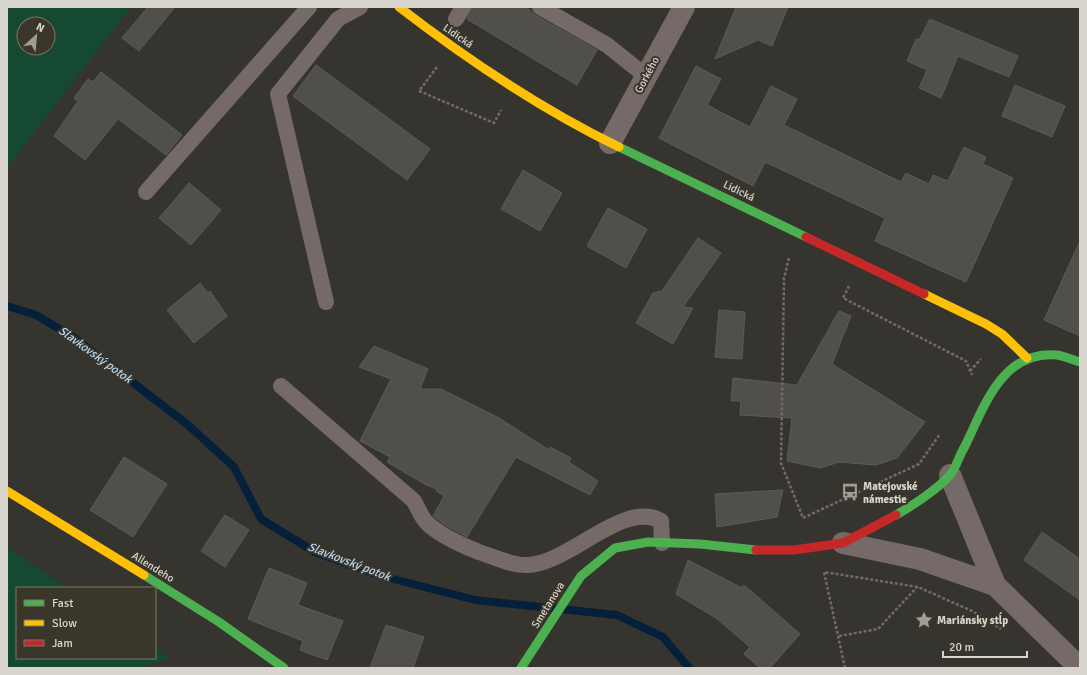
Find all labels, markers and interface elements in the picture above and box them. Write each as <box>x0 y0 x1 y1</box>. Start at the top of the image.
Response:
north arrow <box>16 16 56 56</box>
text: N <box>34 20 47 35</box>
street label: Lidická <box>441 21 476 51</box>
street label: Gorkého <box>632 54 662 95</box>
street label: Lidická <box>721 178 757 204</box>
water label: Slavkovský potok <box>55 323 136 387</box>
place label: Matejovské námestie <box>863 480 918 506</box>
bus stop icon: Matejovské námestie <box>840 482 860 502</box>
water label: Slavkovský potok <box>306 539 393 585</box>
street label: Allendeho <box>129 549 177 585</box>
street label: Smetanova <box>529 579 568 630</box>
legend <box>16 587 156 659</box>
text: Fast <box>52 596 73 611</box>
place icon: Mariánsky stĺp <box>914 610 934 630</box>
place label: Mariánsky stĺp <box>937 611 1008 627</box>
text: Slow <box>52 616 77 631</box>
scale bar <box>943 633 1027 659</box>
text: Jam <box>52 636 73 651</box>
text: 20 m <box>949 640 974 655</box>

